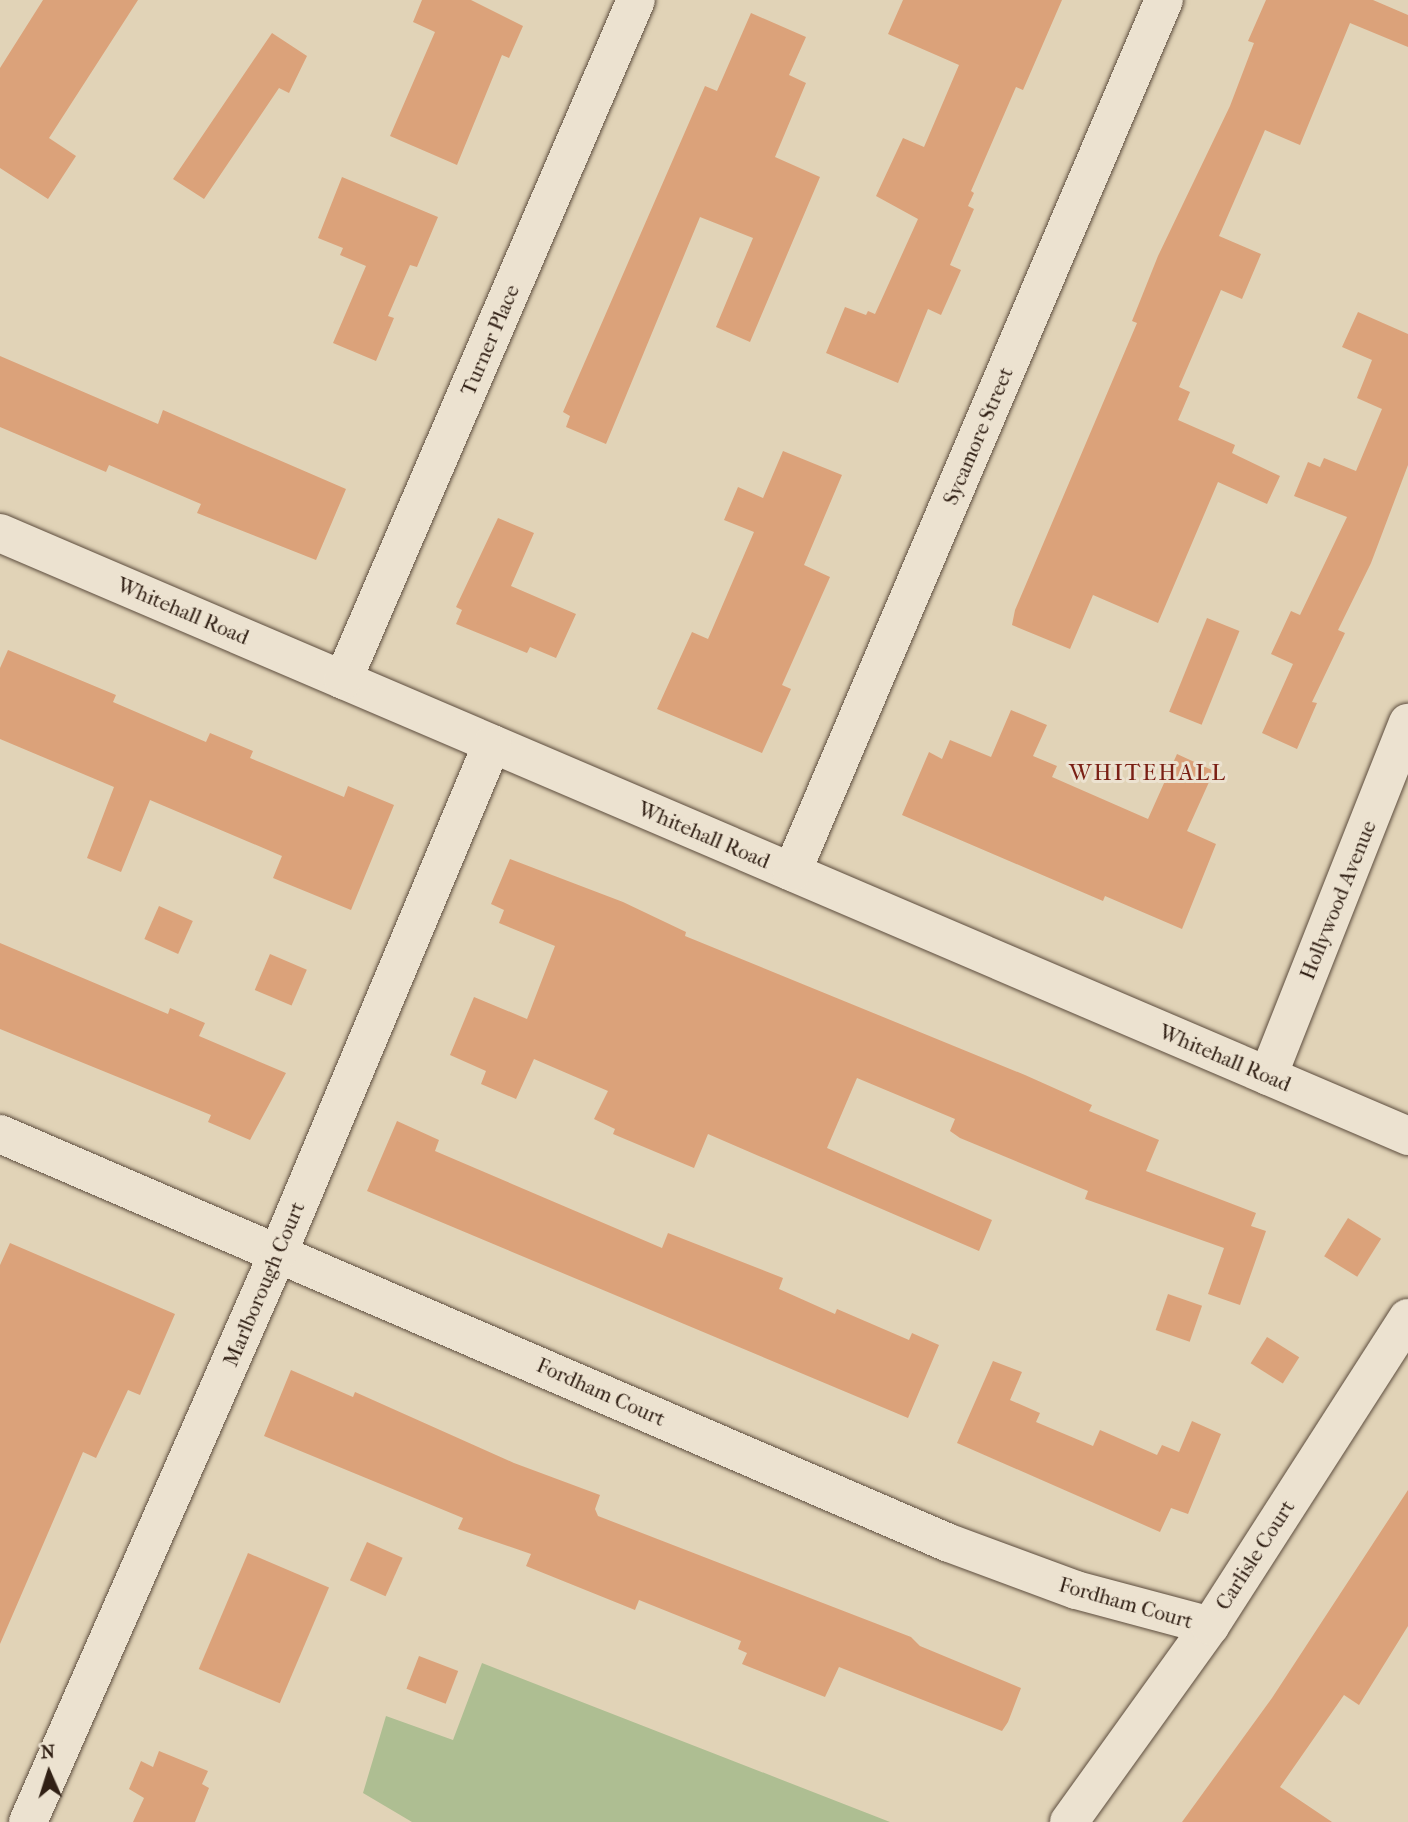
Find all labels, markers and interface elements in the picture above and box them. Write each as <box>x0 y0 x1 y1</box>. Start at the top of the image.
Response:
street label: Turner Place <box>455 281 525 399</box>
street label: Sycamore Street <box>938 363 1018 509</box>
street label: Whitehall Road <box>113 572 253 650</box>
district label: WHITEHALL <box>1070 759 1226 787</box>
street label: Whitehall Road <box>634 796 774 874</box>
street label: Hollywood Avenue <box>1295 817 1381 983</box>
street label: Whitehall Road <box>1155 1019 1295 1097</box>
street label: Marlborough Court <box>218 1198 310 1370</box>
street label: Fordham Court <box>533 1352 669 1432</box>
street label: Carlisle Court <box>1210 1495 1300 1615</box>
street label: Fordham Court <box>1056 1572 1196 1634</box>
north arrow <box>14 1738 84 1808</box>
text: N <box>40 1741 56 1763</box>

